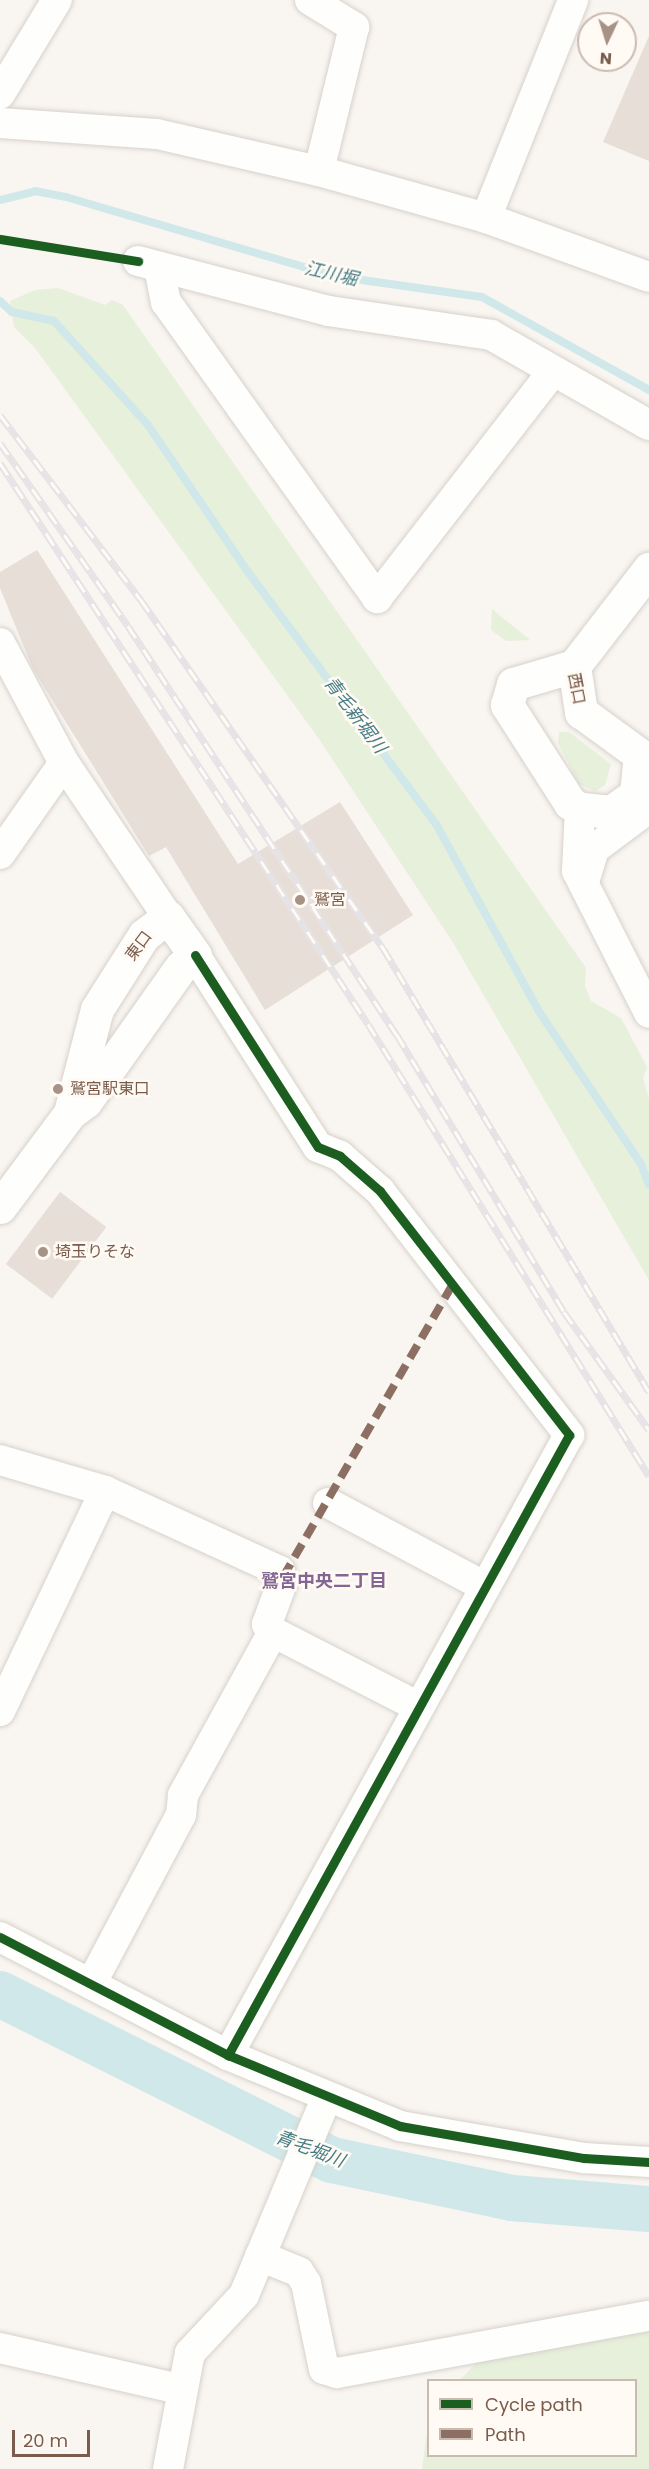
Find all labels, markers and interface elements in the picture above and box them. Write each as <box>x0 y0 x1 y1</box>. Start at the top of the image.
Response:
north arrow <box>577 12 637 72</box>
text: N <box>599 47 613 70</box>
water label: 江川堀 <box>302 257 360 291</box>
street label: 西口 <box>564 671 588 707</box>
water label: 青毛新堀川 <box>319 673 391 757</box>
place label: 鷲宮 <box>314 890 346 910</box>
marker: 鷲宮 <box>291 891 309 909</box>
street label: 東口 <box>122 927 156 965</box>
place label: 鷲宮駅東口 <box>70 1079 150 1099</box>
marker: 鷲宮駅東口 <box>51 1082 65 1096</box>
place label: 埼玉りそな <box>55 1242 135 1262</box>
marker: 埼玉りそな <box>36 1245 50 1259</box>
district label: 鷲宮中央二丁目 <box>261 1570 387 1592</box>
water label: 青毛堀川 <box>273 2126 347 2172</box>
legend <box>427 2379 637 2457</box>
text: Cycle path <box>485 2392 583 2417</box>
scale bar <box>15 2418 93 2456</box>
text: Path <box>485 2422 526 2447</box>
text: 20 m <box>23 2428 68 2453</box>

